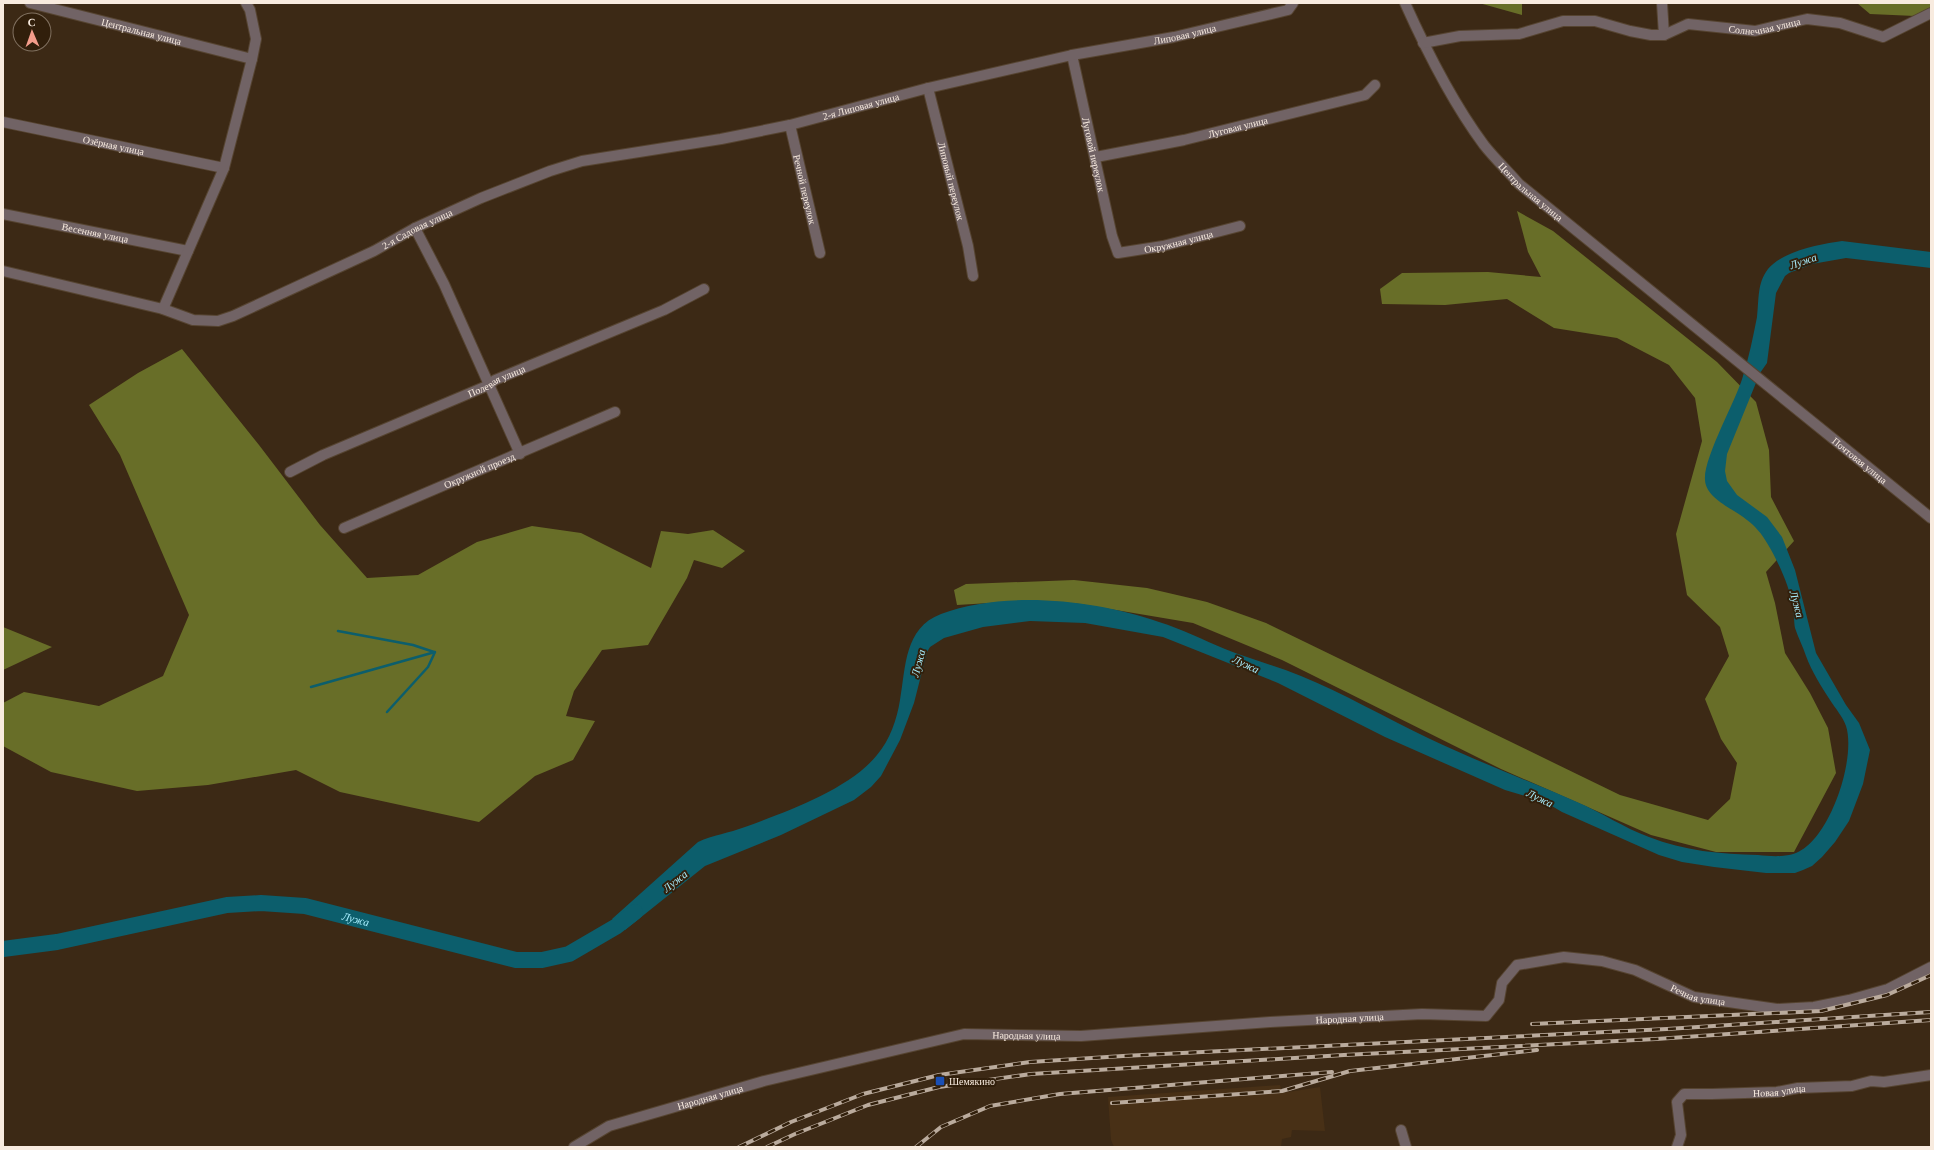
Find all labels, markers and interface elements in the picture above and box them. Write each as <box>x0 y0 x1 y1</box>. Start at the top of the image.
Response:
north arrow <box>12 12 52 52</box>
text: С <box>27 16 36 28</box>
street label: Центральная улица <box>100 16 183 47</box>
street label: Солнечная улица <box>1728 16 1802 37</box>
street label: Липовая улица <box>1153 22 1218 46</box>
street label: 2-я Липовая улица <box>821 91 901 122</box>
street label: Луговая улица <box>1207 114 1269 140</box>
street label: Луговой переулок <box>1080 116 1107 193</box>
street label: Озёрная улица <box>82 134 146 157</box>
street label: Липовый переулок <box>936 141 966 222</box>
street label: Речной переулок <box>791 153 818 225</box>
street label: Центральная улица <box>1496 160 1565 224</box>
street label: 2-я Садовая улица <box>380 207 455 251</box>
street label: Весенняя улица <box>61 221 130 245</box>
street label: Окружная улица <box>1143 228 1215 255</box>
water label: Лужа <box>1787 251 1818 272</box>
street label: Полевая улица <box>466 363 527 399</box>
street label: Почтовая улица <box>1830 435 1890 486</box>
street label: Окружной проезд <box>442 451 516 491</box>
water label: Лужа <box>1787 588 1807 619</box>
water label: Лужа <box>908 648 928 679</box>
water label: Лужа <box>1230 652 1262 675</box>
water label: Лужа <box>1524 786 1556 809</box>
water label: Лужа <box>660 867 690 895</box>
water label: Лужа <box>340 910 371 928</box>
street label: Речная улица <box>1669 982 1726 1008</box>
street label: Народная улица <box>1315 1011 1385 1026</box>
street label: Народная улица <box>992 1029 1061 1042</box>
marker: Шемякино <box>934 1075 946 1087</box>
place label: Шемякино <box>949 1076 995 1087</box>
street label: Народная улица <box>676 1082 745 1112</box>
street label: Новая улица <box>1753 1083 1806 1099</box>

